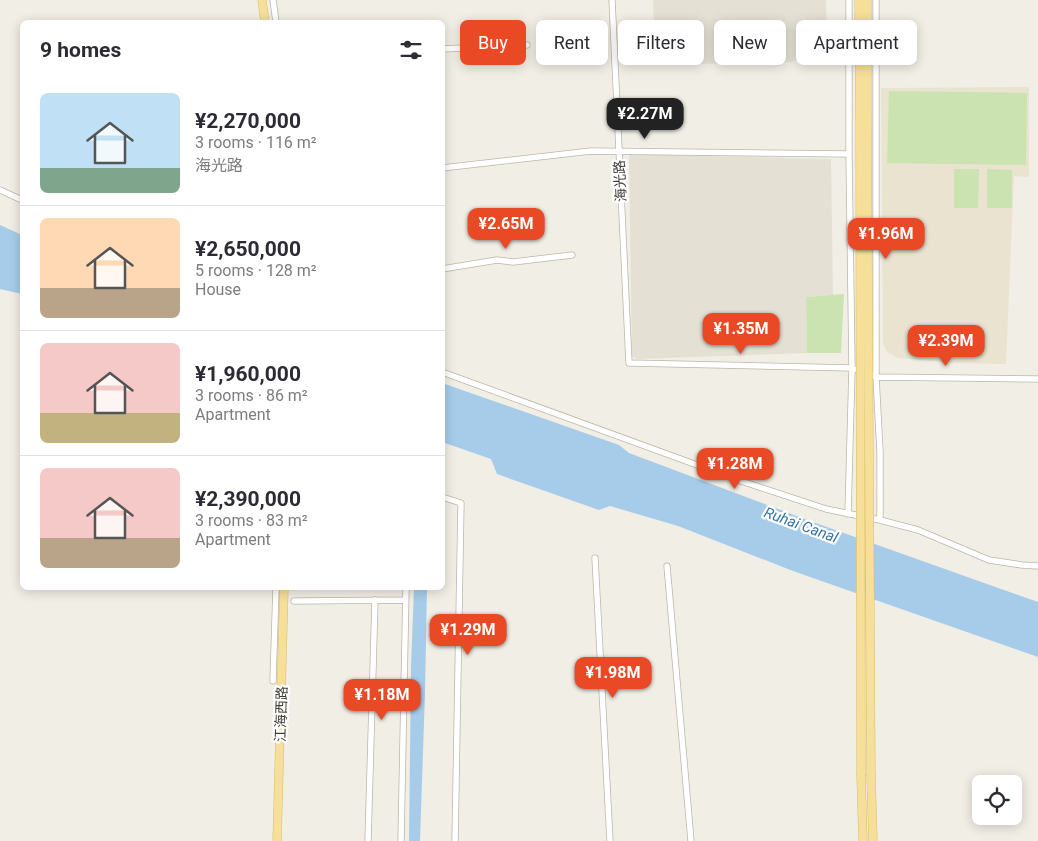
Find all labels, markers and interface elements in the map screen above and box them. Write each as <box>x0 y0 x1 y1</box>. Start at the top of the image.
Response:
chip: Buy <box>460 20 526 65</box>
chip: Rent <box>536 20 608 65</box>
chip: Filters <box>618 20 704 65</box>
chip: New <box>714 20 786 65</box>
chip: Apartment <box>796 20 917 65</box>
icon: filters <box>397 36 425 64</box>
text: 9 homes <box>40 38 121 62</box>
pin: ¥2.27M <box>604 98 686 140</box>
text: ¥2.27M <box>618 104 672 123</box>
text: ¥2,270,000 <box>195 109 301 133</box>
icon: home <box>80 113 140 173</box>
text: 3 rooms · 116 m² <box>195 133 317 152</box>
text: 海光路 <box>195 156 243 175</box>
street label: 海光路 <box>611 160 629 202</box>
pin: ¥2.65M <box>465 208 547 250</box>
text: ¥2.65M <box>479 214 533 233</box>
pin: ¥1.96M <box>845 218 927 260</box>
text: ¥1.96M <box>859 224 913 243</box>
text: ¥2,650,000 <box>195 237 301 261</box>
icon: home <box>80 238 140 298</box>
text: 5 rooms · 128 m² <box>195 261 317 280</box>
text: House <box>195 280 241 299</box>
pin: ¥1.35M <box>700 312 782 355</box>
text: ¥1.35M <box>714 319 768 338</box>
pin: ¥2.39M <box>905 324 987 367</box>
text: ¥2.39M <box>919 331 973 350</box>
text: ¥1,960,000 <box>195 362 301 386</box>
icon: home <box>80 363 140 423</box>
text: 3 rooms · 86 m² <box>195 386 308 405</box>
text: Apartment <box>195 405 271 424</box>
pin: ¥1.28M <box>694 448 776 490</box>
text: ¥1.28M <box>708 454 762 473</box>
text: ¥2,390,000 <box>195 487 301 511</box>
icon: home <box>80 488 140 548</box>
water label: Ruhai Canal <box>762 503 841 547</box>
text: 3 rooms · 83 m² <box>195 511 308 530</box>
text: Apartment <box>195 530 271 549</box>
pin: ¥1.29M <box>427 614 509 656</box>
text: ¥1.29M <box>441 620 495 639</box>
pin: ¥1.98M <box>572 656 654 699</box>
text: ¥1.98M <box>586 663 640 682</box>
pin: ¥1.18M <box>341 678 423 721</box>
text: ¥1.18M <box>355 685 409 704</box>
street label: 江海西路 <box>272 686 290 742</box>
map controls <box>972 775 1022 825</box>
button: locate <box>972 775 1022 825</box>

